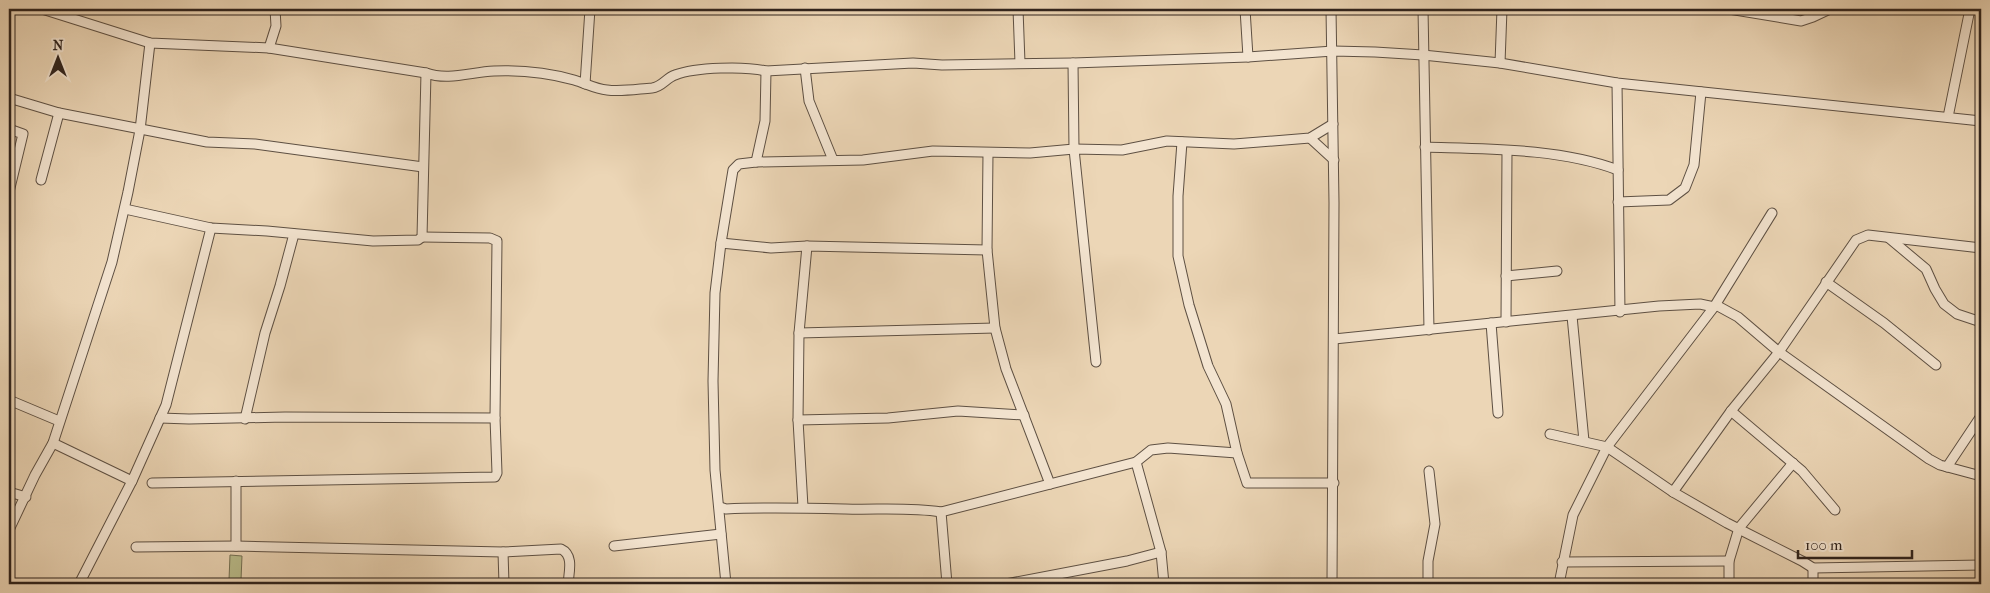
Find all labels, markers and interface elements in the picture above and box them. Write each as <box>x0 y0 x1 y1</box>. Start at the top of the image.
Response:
north arrow <box>32 32 82 82</box>
text: N <box>53 37 64 54</box>
scale bar <box>1798 528 1911 560</box>
text: 100 m <box>1805 536 1843 554</box>

